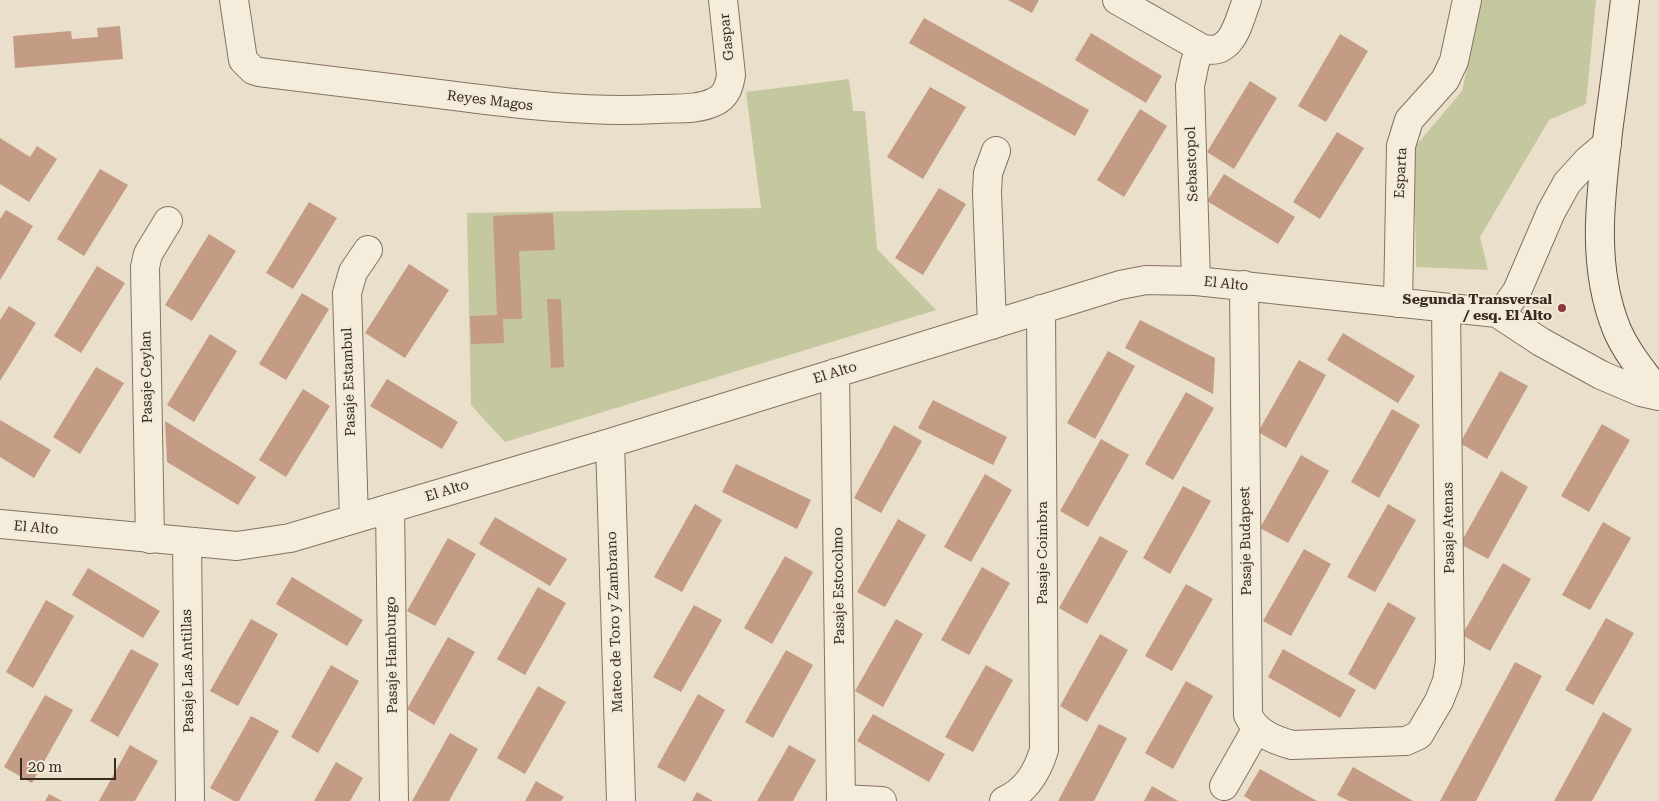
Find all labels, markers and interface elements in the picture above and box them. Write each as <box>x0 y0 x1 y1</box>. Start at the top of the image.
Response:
street label: Gaspar <box>716 12 738 62</box>
street label: Reyes Magos <box>446 87 534 115</box>
street label: Sebastopol <box>1182 126 1202 202</box>
street label: Esparta <box>1391 147 1411 199</box>
street label: El Alto <box>1203 273 1249 295</box>
place label: Segunda Transversal / esq. El Alto <box>1403 292 1552 324</box>
marker: Segunda Transversal / esq. El Alto <box>1556 302 1568 314</box>
street label: Pasaje Estambul <box>339 327 359 437</box>
street label: Pasaje Ceylan <box>138 331 156 423</box>
street label: El Alto <box>811 358 859 388</box>
street label: El Alto <box>423 476 471 506</box>
street label: Pasaje Atenas <box>1440 482 1458 574</box>
street label: Pasaje Budapest <box>1237 486 1255 596</box>
street label: Pasaje Coimbra <box>1035 501 1051 605</box>
street label: El Alto <box>13 518 59 538</box>
street label: Pasaje Estocolmo <box>830 527 848 645</box>
street label: Mateo de Toro y Zambrano <box>603 531 627 713</box>
street label: Pasaje Hamburgo <box>383 596 401 714</box>
street label: Pasaje Las Antillas <box>179 609 197 733</box>
scale bar <box>22 748 119 780</box>
text: 20 m <box>28 758 62 776</box>

